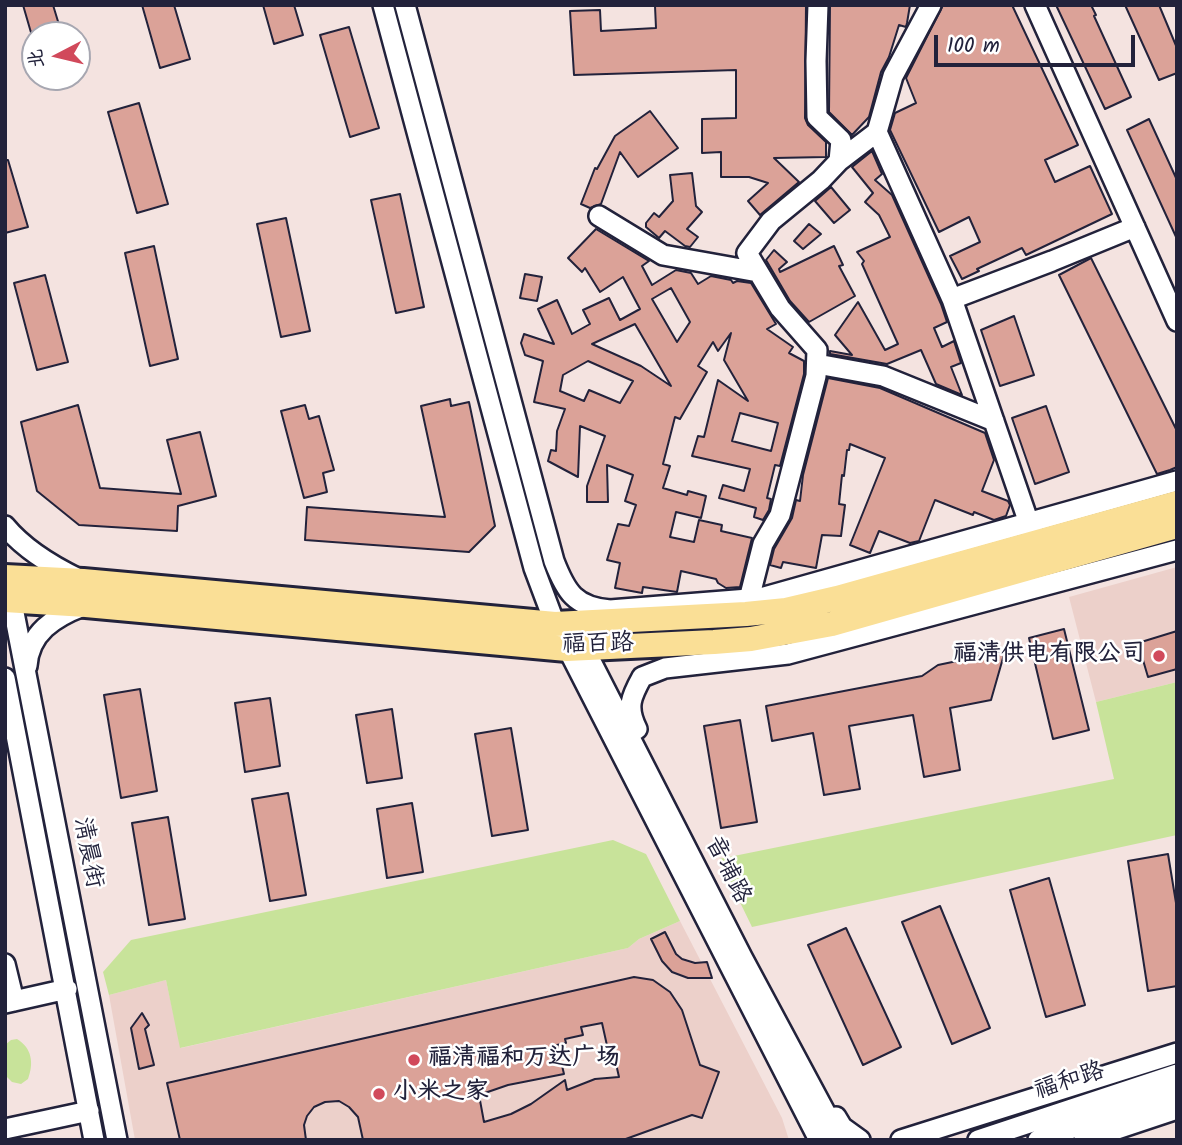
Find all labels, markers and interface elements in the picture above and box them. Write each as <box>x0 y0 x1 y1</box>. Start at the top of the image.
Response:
north arrow <box>21 21 91 91</box>
scale bar <box>937 21 1138 65</box>
text: 100 m <box>947 30 1000 63</box>
text: 北 <box>21 47 53 70</box>
street label: 福百路 <box>562 631 634 661</box>
place label: 福清供电有限公司 <box>953 642 1145 670</box>
marker: 福清供电有限公司 <box>1151 648 1167 664</box>
street label: 清晨街 <box>65 815 107 891</box>
street label: 音埔路 <box>697 832 755 910</box>
place label: 福清福和万达广场 <box>428 1046 620 1074</box>
marker: 福清福和万达广场 <box>406 1052 422 1068</box>
street label: 福和路 <box>1031 1058 1109 1108</box>
place label: 小米之家 <box>393 1080 489 1108</box>
marker: 小米之家 <box>371 1086 387 1102</box>

